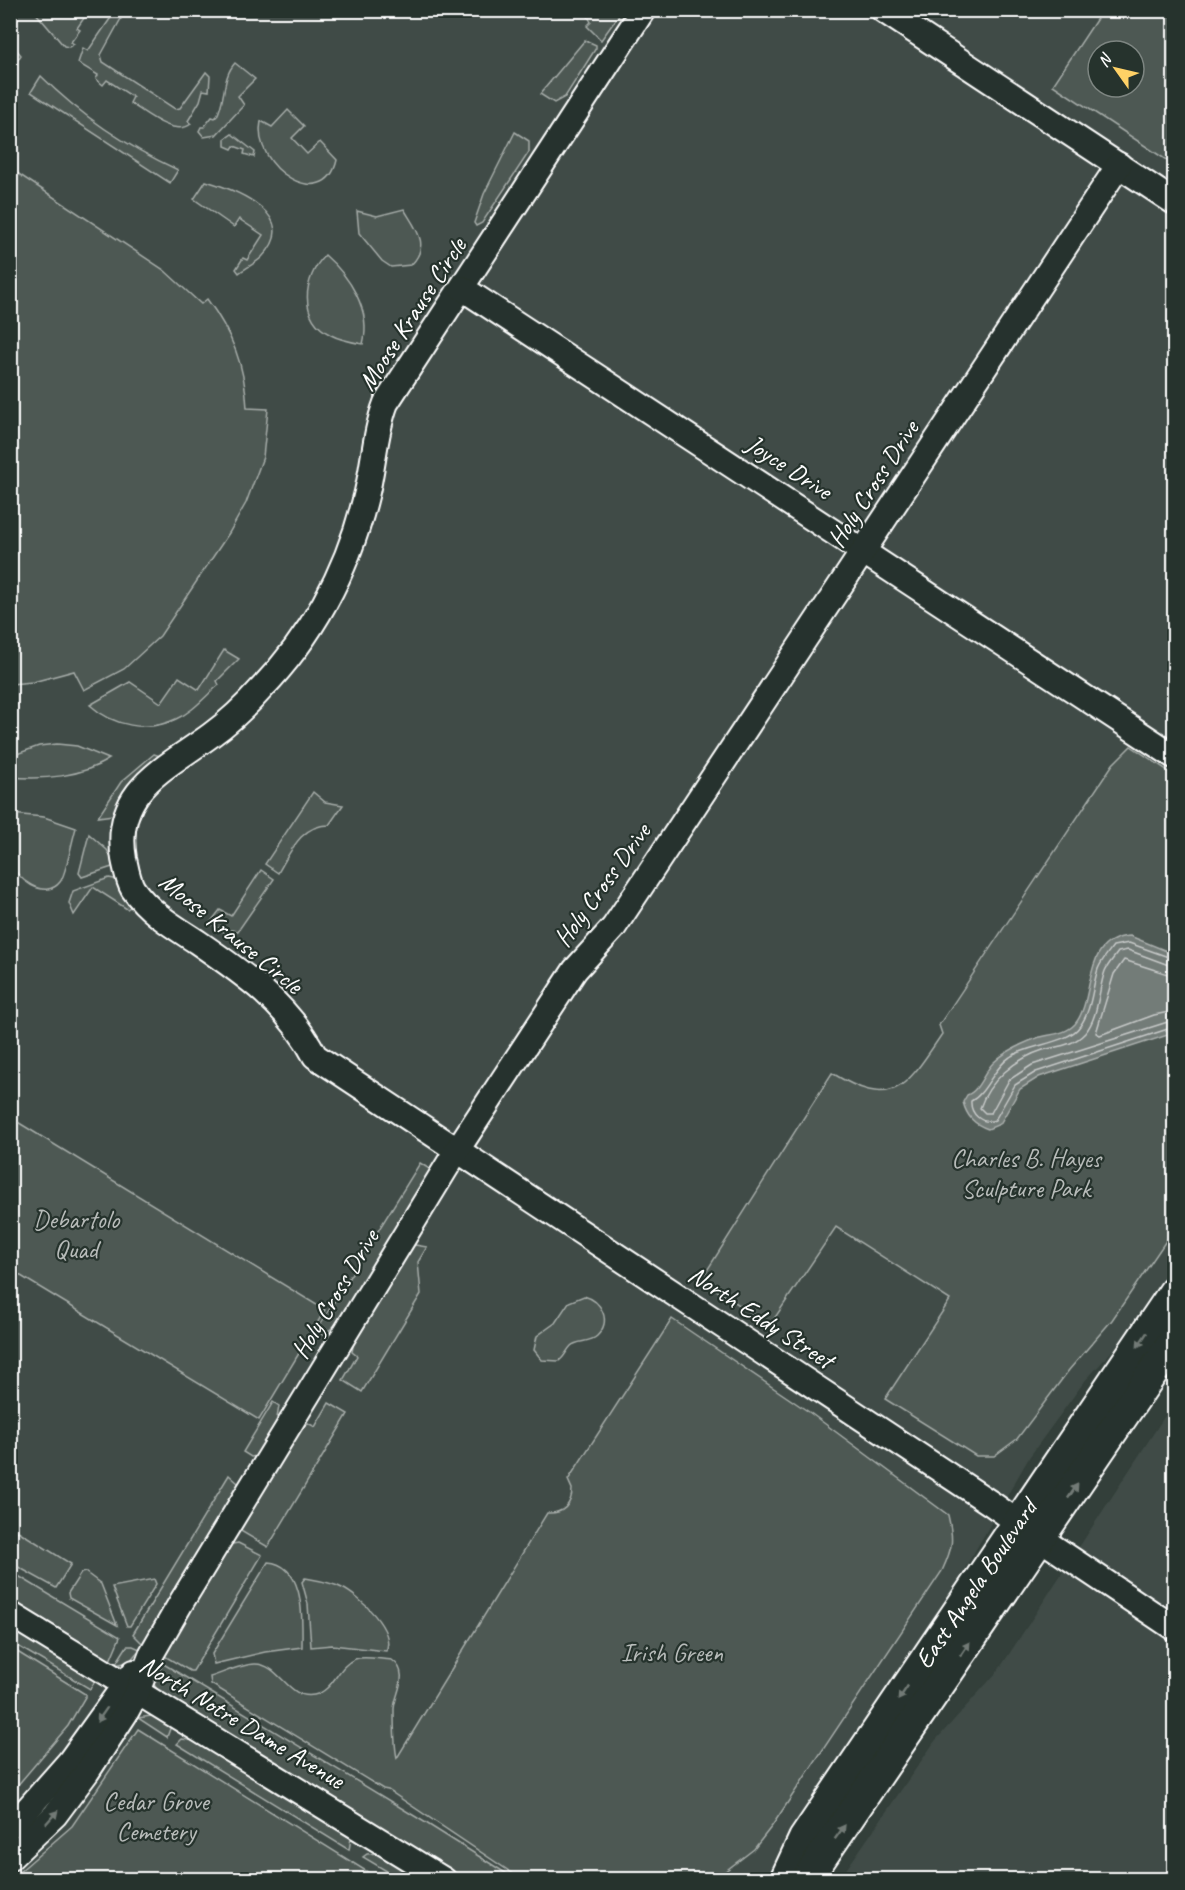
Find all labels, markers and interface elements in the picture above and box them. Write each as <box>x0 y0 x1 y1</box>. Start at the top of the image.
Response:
north arrow <box>1086 39 1146 99</box>
text: N <box>1093 49 1117 71</box>
street label: Moose Krause Circle <box>350 230 474 397</box>
street label: Holy Cross Drive <box>820 412 928 554</box>
street label: Joyce Drive <box>738 426 840 508</box>
street label: Holy Cross Drive <box>546 815 659 953</box>
street label: Moose Krause Circle <box>152 865 311 1002</box>
park label: Charles B. Hayes Sculpture Park <box>951 1142 1103 1205</box>
park label: Debartolo Quad <box>33 1203 121 1266</box>
street label: Holy Cross Drive <box>284 1221 388 1365</box>
street label: North Eddy Street <box>682 1258 843 1378</box>
one-way arrow <box>1136 1332 1147 1349</box>
one-way arrow <box>1067 1483 1079 1499</box>
street label: East Angela Boulevard <box>907 1490 1047 1675</box>
park label: Irish Green <box>621 1636 723 1669</box>
one-way arrow <box>959 1641 971 1657</box>
street label: North Notre Dame Avenue <box>134 1648 352 1797</box>
one-way arrow <box>897 1684 909 1700</box>
one-way arrow <box>96 1706 108 1722</box>
park label: Cedar Grove Cemetery <box>103 1785 211 1848</box>
one-way arrow <box>45 1810 59 1825</box>
one-way arrow <box>834 1824 845 1840</box>

